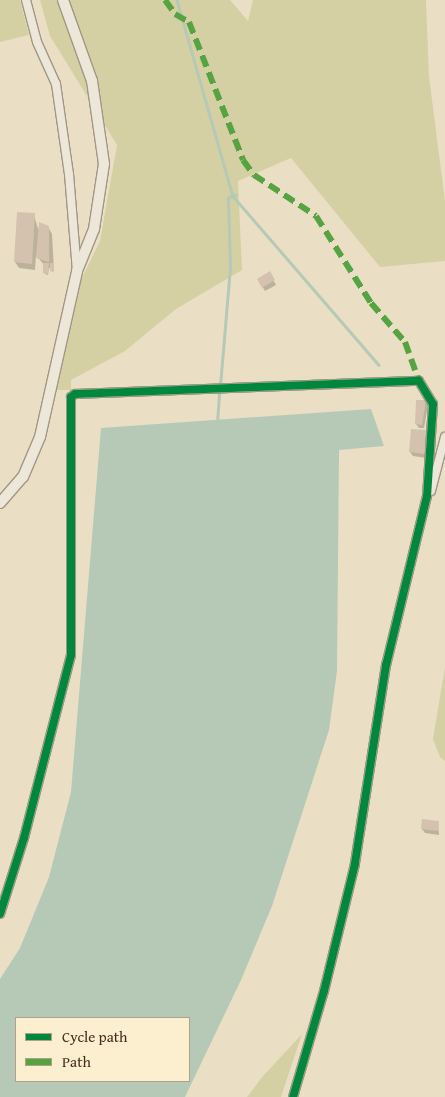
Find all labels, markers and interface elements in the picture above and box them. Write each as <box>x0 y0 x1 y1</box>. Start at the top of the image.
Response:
legend <box>15 1017 190 1082</box>
text: Cycle path <box>62 1026 128 1047</box>
text: Path <box>62 1051 91 1072</box>

